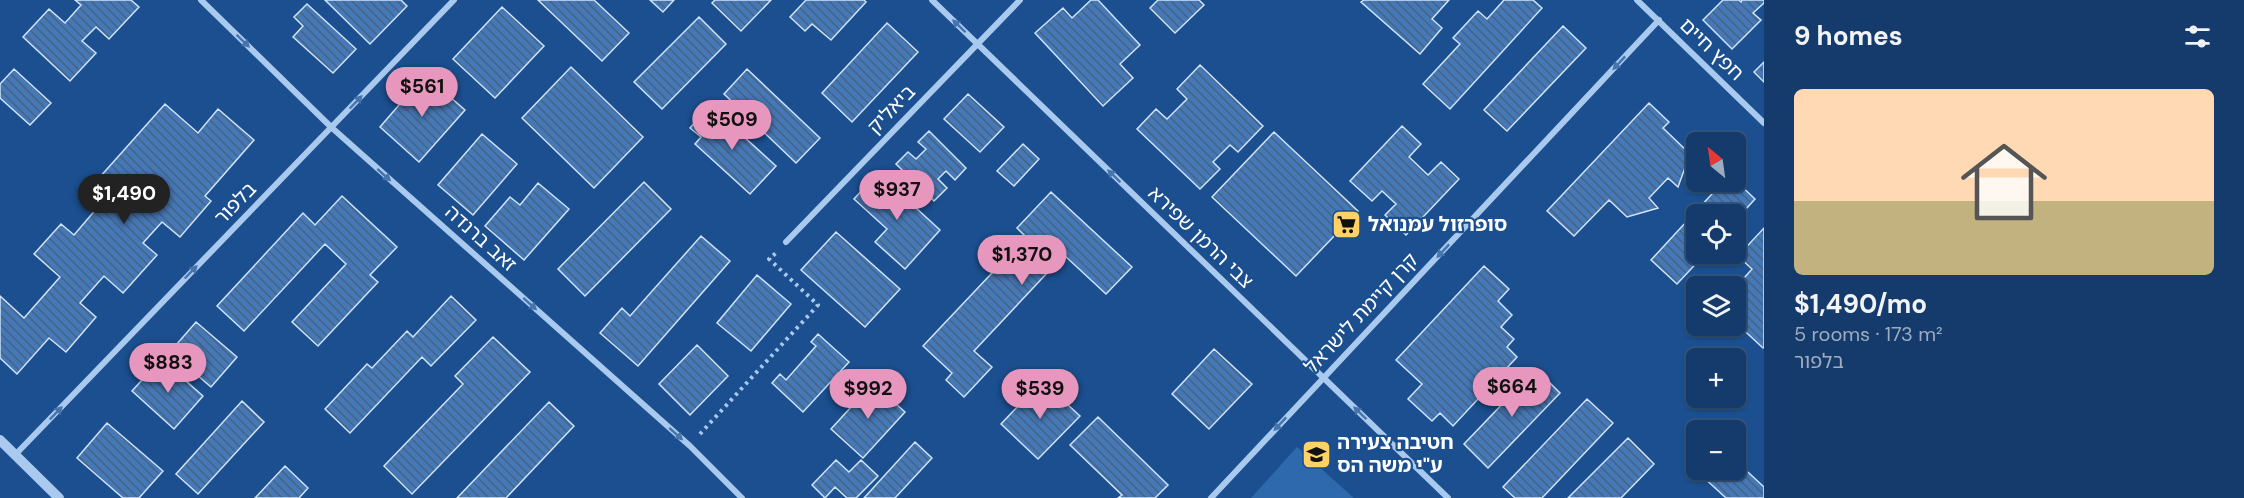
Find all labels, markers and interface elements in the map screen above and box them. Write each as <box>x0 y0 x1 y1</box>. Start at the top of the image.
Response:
street label: חפץ חיים <box>1674 12 1750 86</box>
one-way arrow <box>951 19 966 33</box>
text: 9 homes <box>1794 19 1903 53</box>
icon: filters <box>2181 20 2214 53</box>
one-way arrow <box>235 34 250 48</box>
one-way arrow <box>1612 55 1626 70</box>
pin: $561 <box>386 67 458 118</box>
text: $561 <box>400 73 444 99</box>
street label: ביאליק <box>861 79 921 139</box>
one-way arrow <box>348 95 362 109</box>
pin: $509 <box>696 100 768 151</box>
text: $509 <box>706 106 758 132</box>
icon: home <box>1950 128 2058 236</box>
north arrow <box>1686 132 1746 192</box>
map controls <box>1686 132 1746 480</box>
one-way arrow <box>377 168 392 182</box>
one-way arrow <box>1107 169 1122 183</box>
pin: $937 <box>861 170 933 221</box>
pin: $1,490 <box>75 174 173 225</box>
street label: בלפור <box>208 176 262 230</box>
text: $937 <box>873 176 921 202</box>
text: $1,490 <box>92 180 156 206</box>
street label: צבי הרמן שפירא <box>1143 180 1259 294</box>
street label: זאב ברנדה <box>440 199 522 277</box>
button: locate <box>1686 204 1746 264</box>
supermarket icon: סופרזול עמנואל <box>1331 208 1363 240</box>
place label: סופרזול עמנואל <box>1368 211 1507 237</box>
pin: $1,370 <box>973 235 1071 286</box>
text: $1,370 <box>992 241 1052 267</box>
one-way arrow <box>1436 244 1450 258</box>
street label: קרן קיימת לישראל <box>1298 247 1424 379</box>
one-way arrow <box>184 265 198 280</box>
button: layers <box>1686 276 1746 336</box>
text: $1,490/mo <box>1794 287 1927 321</box>
one-way arrow <box>522 297 537 310</box>
text: 5 rooms · 173 m² <box>1794 321 1943 347</box>
pin: $883 <box>132 343 204 394</box>
button: + <box>1686 348 1746 408</box>
text: בלפור <box>1794 348 1844 374</box>
text: $883 <box>143 349 193 375</box>
pin: $664 <box>1476 367 1548 418</box>
pin: $992 <box>832 369 904 420</box>
pin: $539 <box>1004 369 1076 420</box>
text: $664 <box>1487 373 1537 399</box>
text: $992 <box>844 375 892 401</box>
text: $539 <box>1016 375 1064 401</box>
one-way arrow <box>48 406 62 420</box>
one-way arrow <box>1354 407 1368 421</box>
one-way arrow <box>1274 416 1288 430</box>
button: − <box>1686 420 1746 480</box>
one-way arrow <box>668 427 683 440</box>
place label: חטיבה צעירה ע"י משה הס <box>1337 429 1454 478</box>
school or university icon: חטיבה צעירה ע"י משה הס <box>1300 438 1332 470</box>

